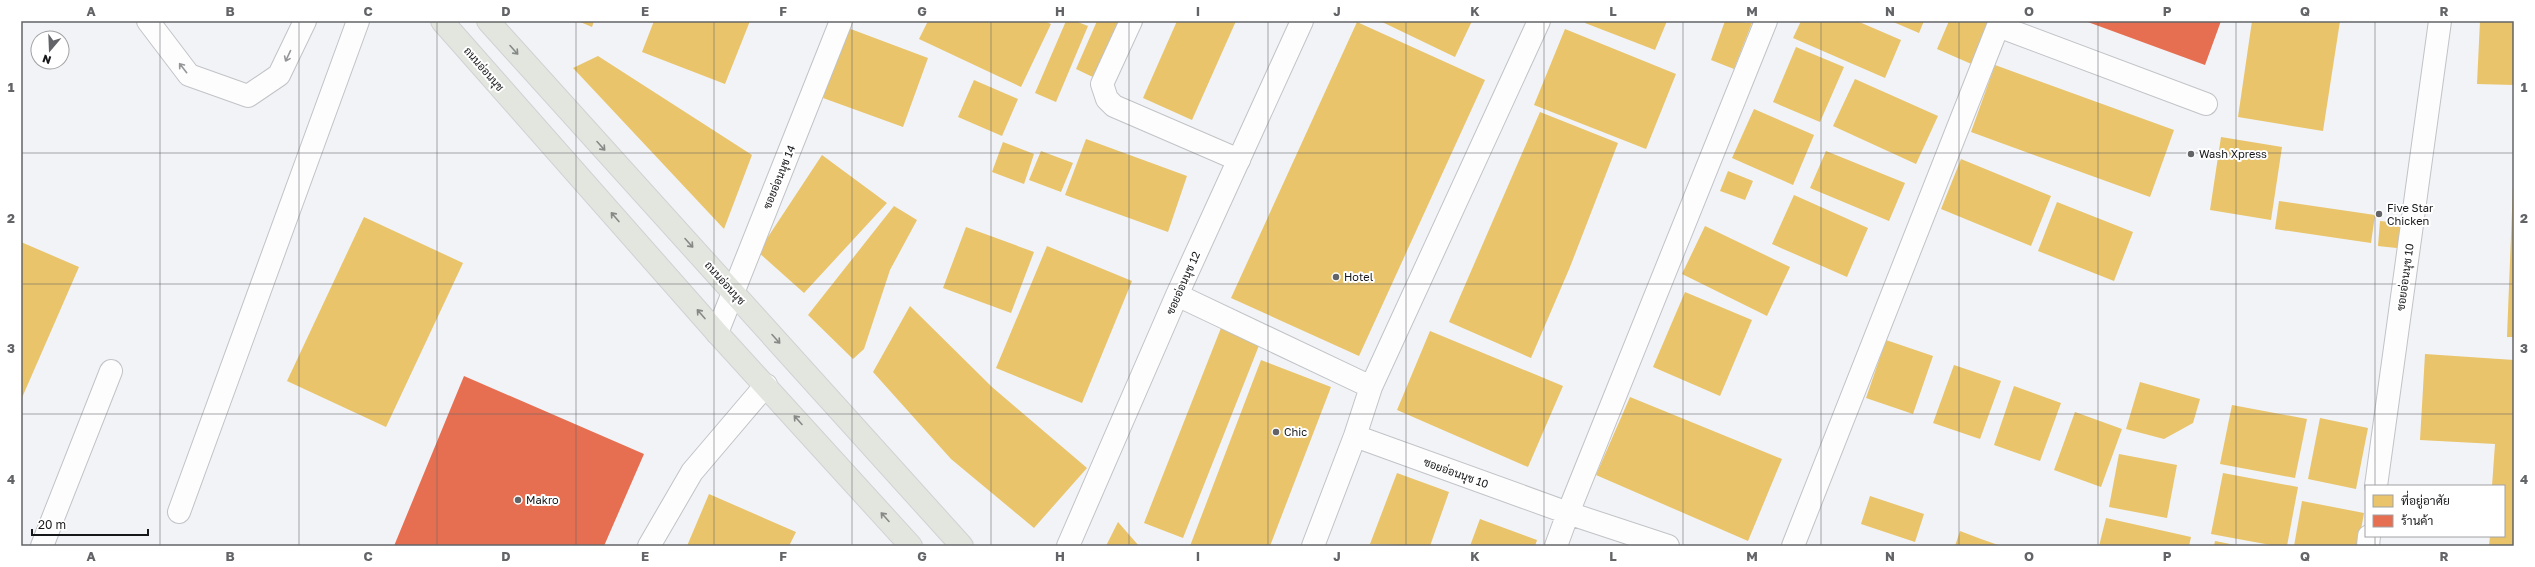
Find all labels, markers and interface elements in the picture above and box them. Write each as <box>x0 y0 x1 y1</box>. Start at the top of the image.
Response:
text: A <box>86 3 96 19</box>
text: B <box>225 3 235 19</box>
text: C <box>363 3 373 19</box>
text: D <box>501 3 511 19</box>
text: E <box>641 3 649 19</box>
text: F <box>779 3 787 19</box>
text: G <box>917 3 927 19</box>
text: H <box>1055 3 1065 19</box>
text: I <box>1196 3 1200 19</box>
text: J <box>1333 3 1341 19</box>
text: K <box>1470 3 1480 19</box>
text: L <box>1609 3 1617 19</box>
text: M <box>1746 3 1758 19</box>
text: N <box>1885 3 1895 19</box>
text: O <box>2024 3 2034 19</box>
text: P <box>2163 3 2172 19</box>
text: Q <box>2300 3 2310 19</box>
text: R <box>2439 3 2449 19</box>
north arrow <box>30 30 70 70</box>
street label: ถนนอ่อนนุช <box>459 44 507 96</box>
one-way arrow <box>510 45 519 55</box>
one-way arrow <box>284 50 291 62</box>
text: N <box>41 52 53 67</box>
one-way arrow <box>179 63 187 74</box>
text: 1 <box>8 79 15 95</box>
text: 1 <box>2521 79 2528 95</box>
one-way arrow <box>597 141 606 151</box>
street label: ซอยอ่อนนุช 14 <box>760 143 800 212</box>
place label: Wash Xpress <box>2199 147 2267 160</box>
marker: Wash Xpress <box>2186 149 2196 159</box>
place label: Five Star Chicken <box>2387 201 2434 227</box>
marker: Five Star Chicken <box>2374 209 2384 219</box>
text: 2 <box>7 210 15 226</box>
text: 2 <box>2520 210 2528 226</box>
one-way arrow <box>610 212 619 222</box>
one-way arrow <box>684 237 693 248</box>
street label: ซอยอ่อนนุช 10 <box>2393 242 2419 312</box>
street label: ซอยอ่อนนุช 12 <box>1163 249 1205 318</box>
street label: ถนนอ่อนนุช <box>700 258 748 309</box>
place label: Hotel <box>1344 270 1374 283</box>
marker: Hotel <box>1331 272 1341 282</box>
one-way arrow <box>696 309 705 320</box>
one-way arrow <box>771 334 781 344</box>
text: 3 <box>7 340 15 356</box>
text: 3 <box>2520 340 2528 356</box>
one-way arrow <box>794 416 803 426</box>
place label: Chic <box>1284 425 1307 438</box>
marker: Chic <box>1271 427 1281 437</box>
street label: ซอยอ่อนนุช 10 <box>1421 455 1491 493</box>
text: 4 <box>7 471 15 487</box>
text: 4 <box>2520 471 2528 487</box>
legend <box>2365 485 2505 537</box>
text: ที่อยู่อาศัย <box>2401 490 2450 509</box>
place label: Makro <box>526 493 559 506</box>
marker: Makro <box>513 495 523 505</box>
scale bar <box>32 511 148 537</box>
one-way arrow <box>880 512 890 522</box>
text: ร้านค้า <box>2401 513 2433 528</box>
text: 20 m <box>38 517 66 532</box>
text: A <box>86 548 96 564</box>
text: B <box>225 548 235 564</box>
text: C <box>363 548 373 564</box>
text: D <box>501 548 511 564</box>
text: E <box>641 548 649 564</box>
text: F <box>779 548 787 564</box>
text: G <box>917 548 927 564</box>
text: H <box>1055 548 1065 564</box>
text: I <box>1196 548 1200 564</box>
text: J <box>1333 548 1341 564</box>
text: K <box>1470 548 1480 564</box>
text: L <box>1609 548 1617 564</box>
text: M <box>1746 548 1758 564</box>
text: N <box>1885 548 1895 564</box>
text: O <box>2024 548 2034 564</box>
text: P <box>2163 548 2172 564</box>
text: Q <box>2300 548 2310 564</box>
text: R <box>2439 548 2449 564</box>

